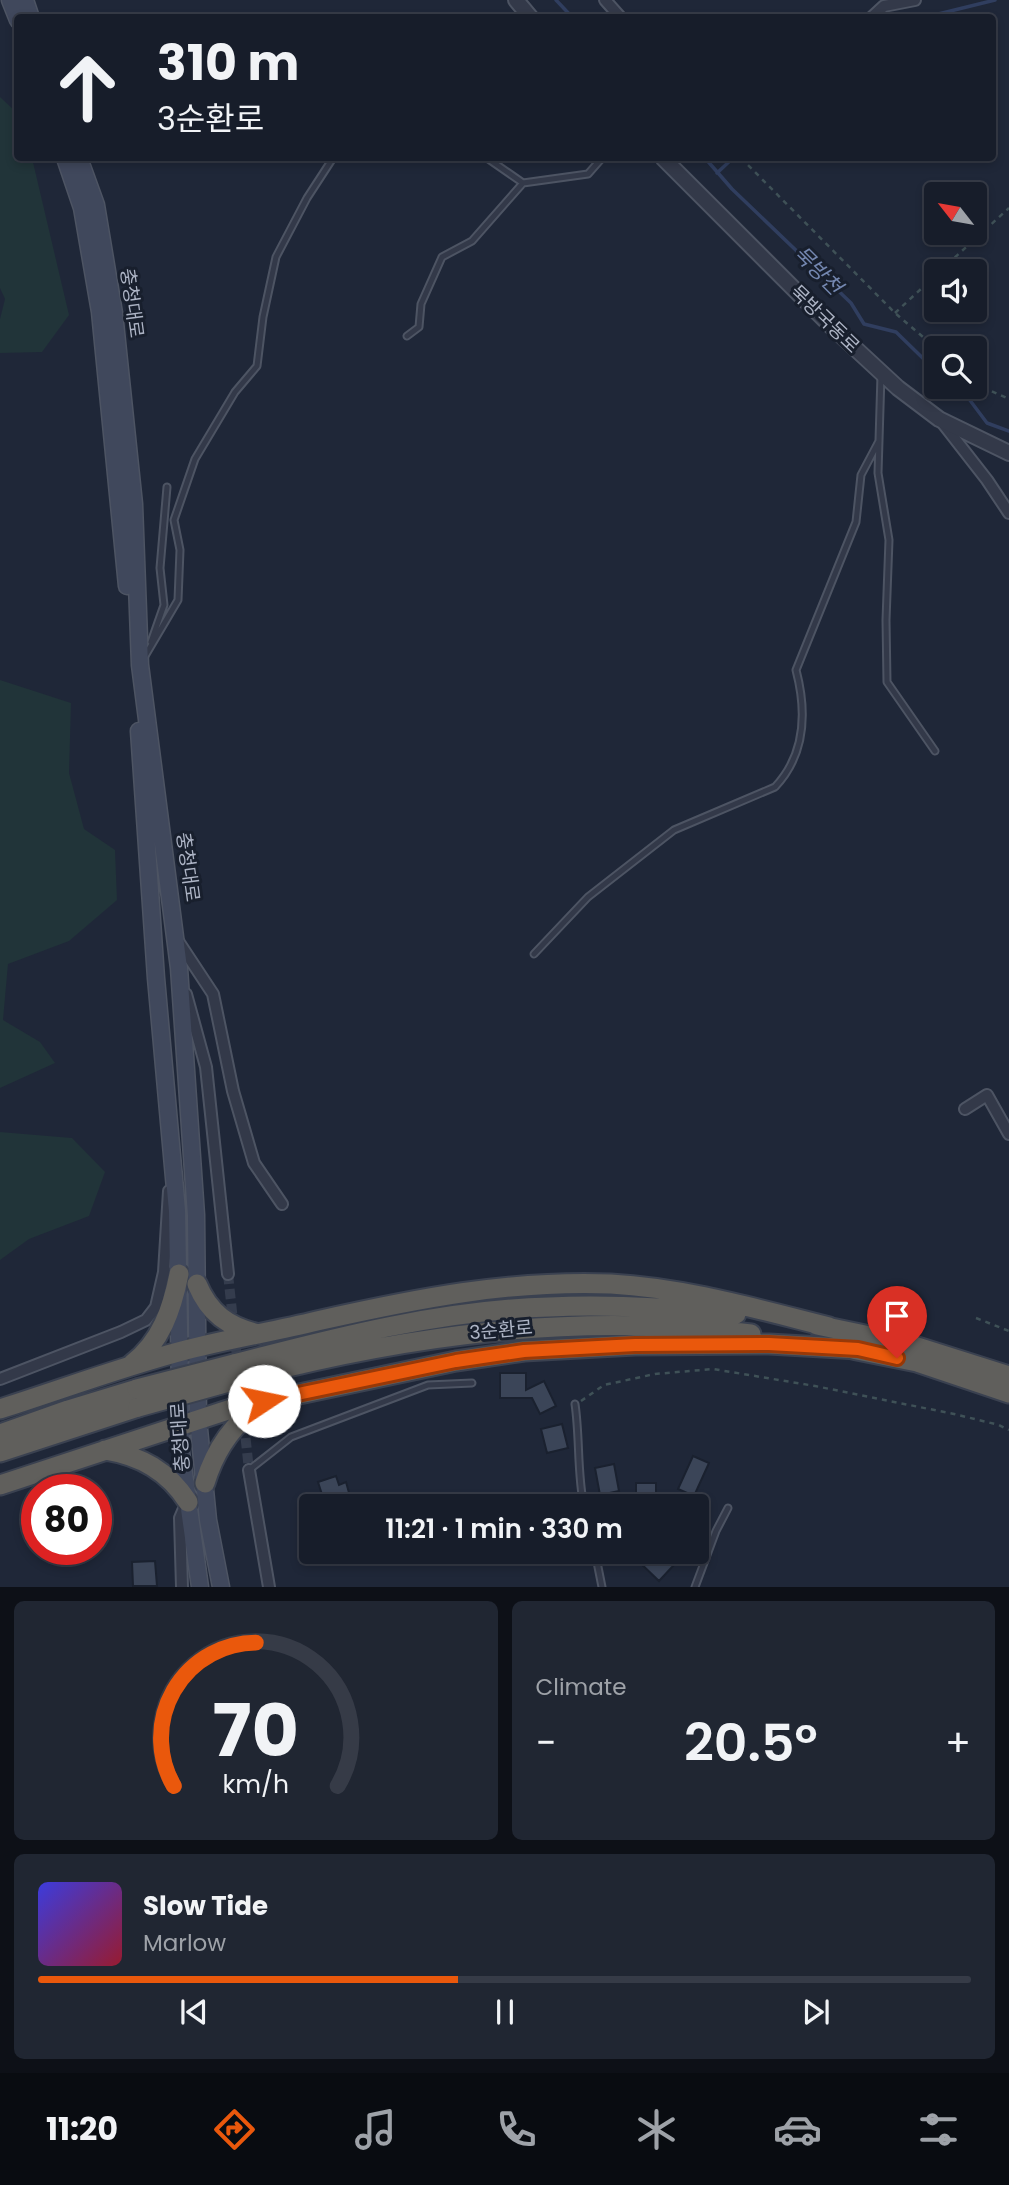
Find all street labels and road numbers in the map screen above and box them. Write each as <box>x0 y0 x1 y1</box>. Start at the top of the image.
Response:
street label: 충청대로 <box>114 267 150 339</box>
street label: 묵방국동로 <box>784 279 866 359</box>
street label: 충청대로 <box>170 831 206 903</box>
street label: 3순환로 <box>468 1314 534 1346</box>
street label: 충청대로 <box>164 1401 196 1473</box>

